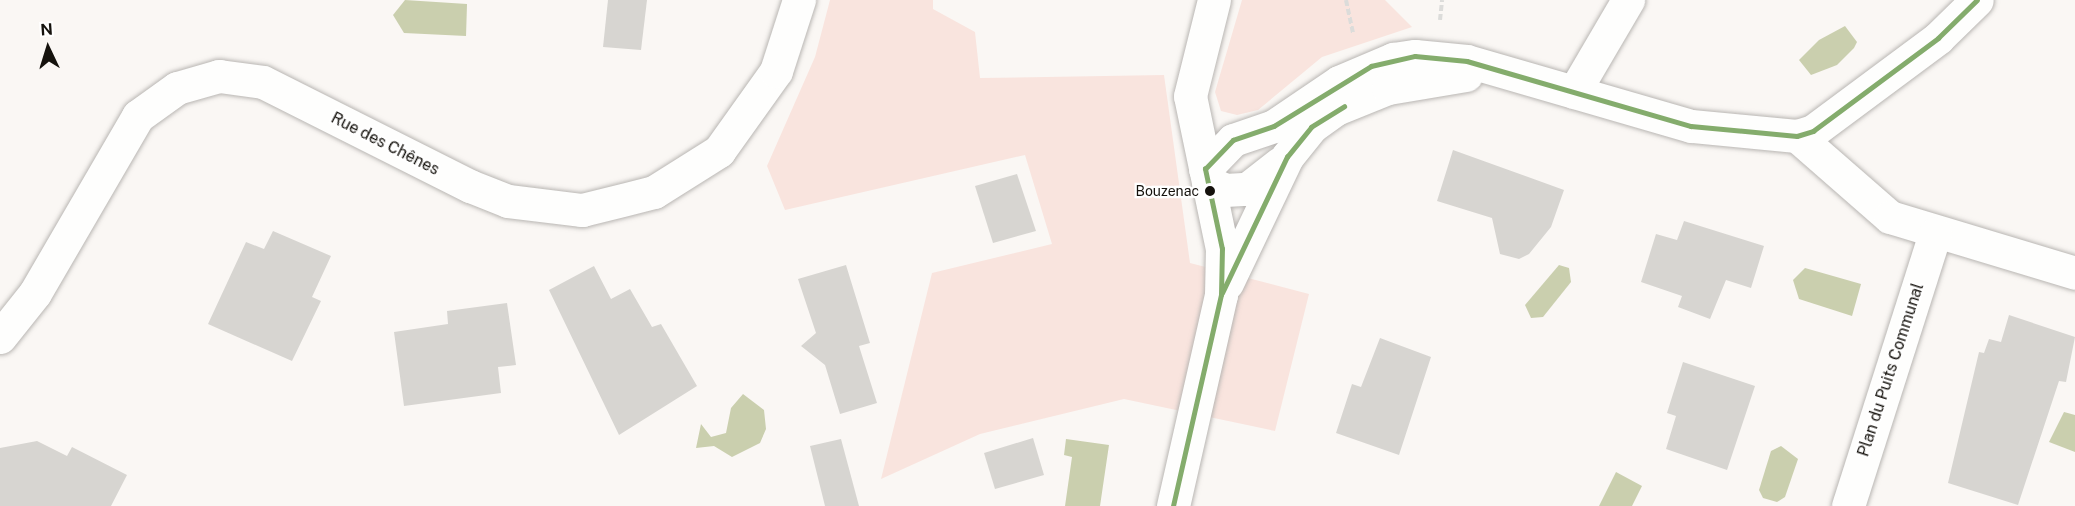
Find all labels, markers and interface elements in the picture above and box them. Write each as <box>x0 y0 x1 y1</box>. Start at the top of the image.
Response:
north arrow <box>18 18 78 78</box>
text: N <box>40 20 54 39</box>
street label: Rue des Chênes <box>328 108 442 180</box>
place label: Bouzenac <box>1136 183 1199 199</box>
marker: Bouzenac <box>1204 185 1216 197</box>
street label: Plan du Puits Communal <box>1854 281 1928 459</box>

